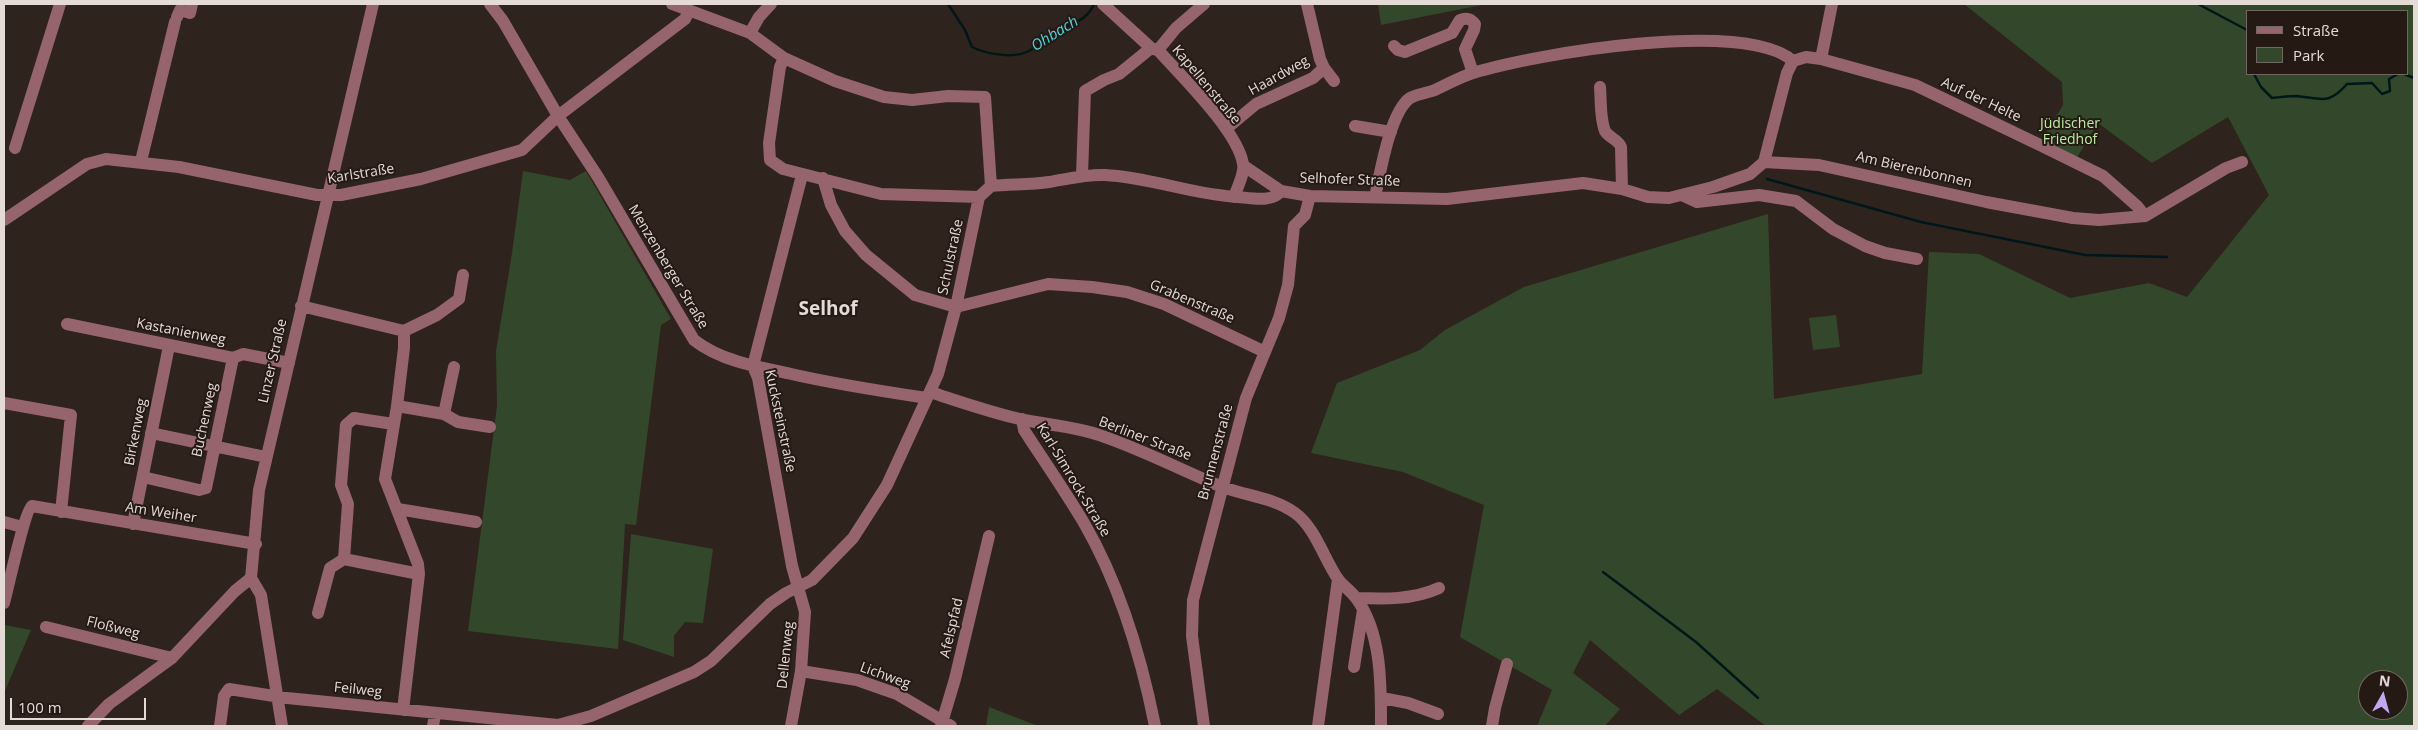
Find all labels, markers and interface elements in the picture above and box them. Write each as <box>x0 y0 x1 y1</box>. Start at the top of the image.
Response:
legend <box>2246 10 2408 75</box>
water label: Ohbach <box>1028 13 1082 55</box>
text: Straße <box>2293 20 2339 40</box>
street label: Kapellenstraße <box>1168 42 1244 128</box>
text: Park <box>2293 45 2324 65</box>
street label: Haardweg <box>1246 53 1312 99</box>
street label: Auf der Helte <box>1938 74 2024 126</box>
park label: Jüdischer Friedhof <box>2040 116 2100 148</box>
street label: Am Bierenbonnen <box>1854 148 1974 192</box>
street label: Karlstraße <box>326 160 396 188</box>
street label: Selhofer Straße <box>1299 170 1401 190</box>
street label: Menzenberger Straße <box>624 202 712 332</box>
street label: Schulstraße <box>935 218 967 296</box>
street label: Grabenstraße <box>1147 277 1237 327</box>
district label: Selhof <box>798 299 858 321</box>
street label: Kastanienweg <box>135 315 227 349</box>
street label: Linzer Straße <box>255 317 291 405</box>
street label: Kucksteinstraße <box>761 368 799 474</box>
street label: Buchenweg <box>189 381 221 459</box>
street label: Birkenweg <box>121 397 151 467</box>
street label: Brunnenstraße <box>1195 402 1237 502</box>
street label: Berliner Straße <box>1096 414 1194 464</box>
street label: Karl-Simrock-Straße <box>1032 420 1114 540</box>
street label: Am Weiher <box>124 499 198 527</box>
street label: Afelspfad <box>937 596 967 660</box>
street label: Floßweg <box>85 613 141 643</box>
street label: Dellenweg <box>774 620 798 690</box>
street label: Lichweg <box>857 659 913 693</box>
north arrow <box>2358 670 2408 720</box>
text: N <box>2378 670 2392 691</box>
street label: Feilweg <box>333 679 383 701</box>
scale bar <box>12 688 149 720</box>
text: 100 m <box>18 697 62 717</box>

